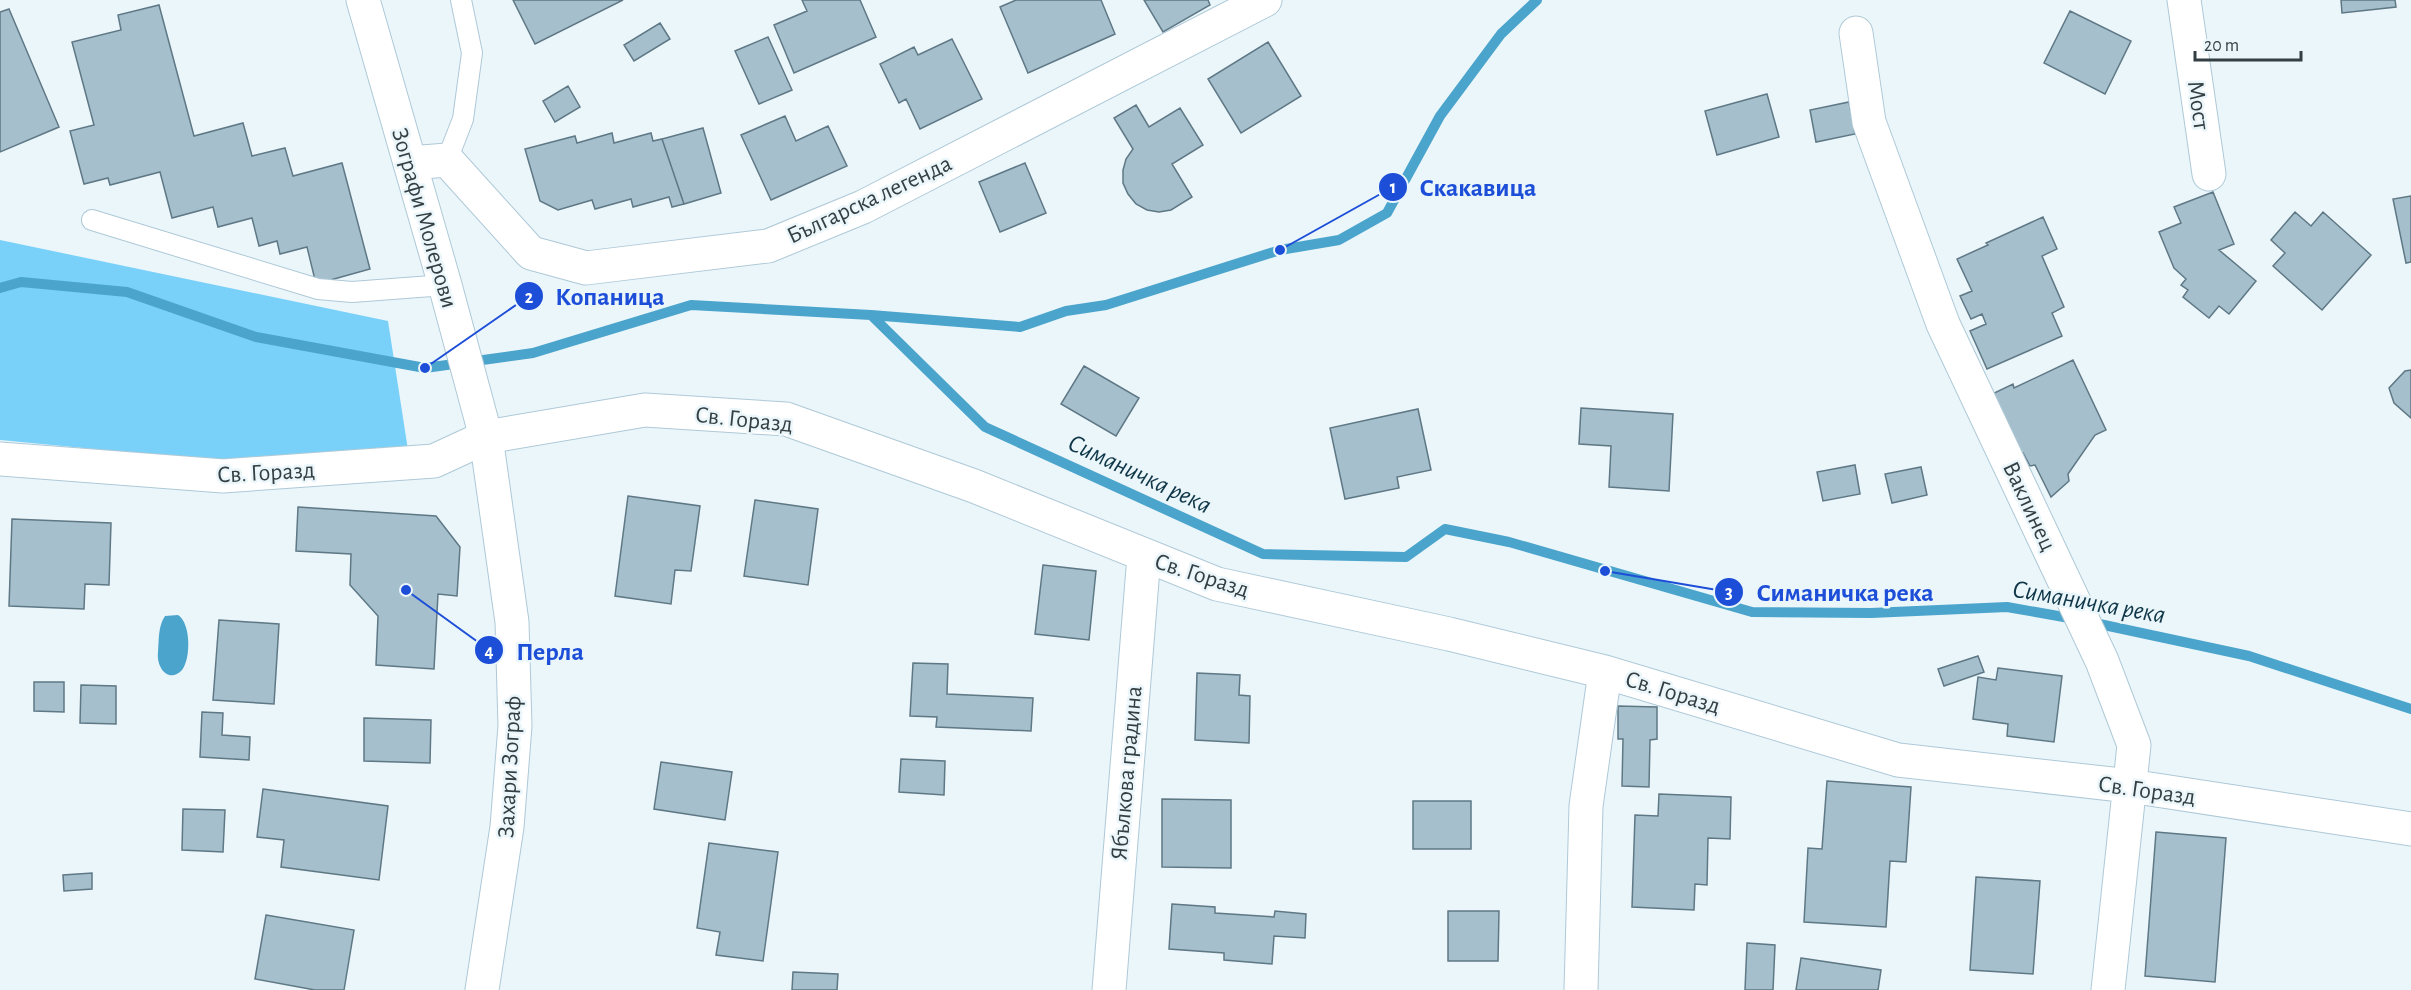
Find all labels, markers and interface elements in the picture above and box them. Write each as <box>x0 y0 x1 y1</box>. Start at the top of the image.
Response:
scale bar <box>2195 24 2302 62</box>
text: 20 m <box>2204 37 2239 55</box>
street label: Мост <box>2183 79 2213 132</box>
street label: Зографи Молерови <box>387 126 461 311</box>
street label: Българска легенда <box>783 151 955 249</box>
callout: Скакавица <box>1378 165 1549 209</box>
text: Скакавица <box>1420 175 1536 201</box>
text: 1 <box>1390 179 1396 197</box>
callout: Копаница <box>514 274 677 318</box>
text: Копаница <box>555 284 665 310</box>
text: 2 <box>525 289 534 307</box>
street label: Св. Горазд <box>694 403 794 437</box>
water label: Симаничка река <box>1064 429 1215 518</box>
street label: Св. Горазд <box>216 458 316 488</box>
street label: Ваклинец <box>1998 458 2060 555</box>
street label: Св. Горазд <box>1151 549 1252 603</box>
callout: Симаничка река <box>1714 570 1945 614</box>
water label: Симаничка река <box>2010 576 2167 628</box>
text: Симаничка река <box>1757 580 1933 606</box>
text: 3 <box>1725 584 1733 602</box>
callout: Перла <box>474 628 596 672</box>
text: Перла <box>516 639 584 665</box>
text: 4 <box>484 643 494 661</box>
street label: Св. Горазд <box>1622 667 1723 719</box>
street label: Ябълкова градина <box>1107 685 1147 861</box>
street label: Захари Зограф <box>494 695 526 839</box>
street label: Св. Горазд <box>2097 772 2197 810</box>

